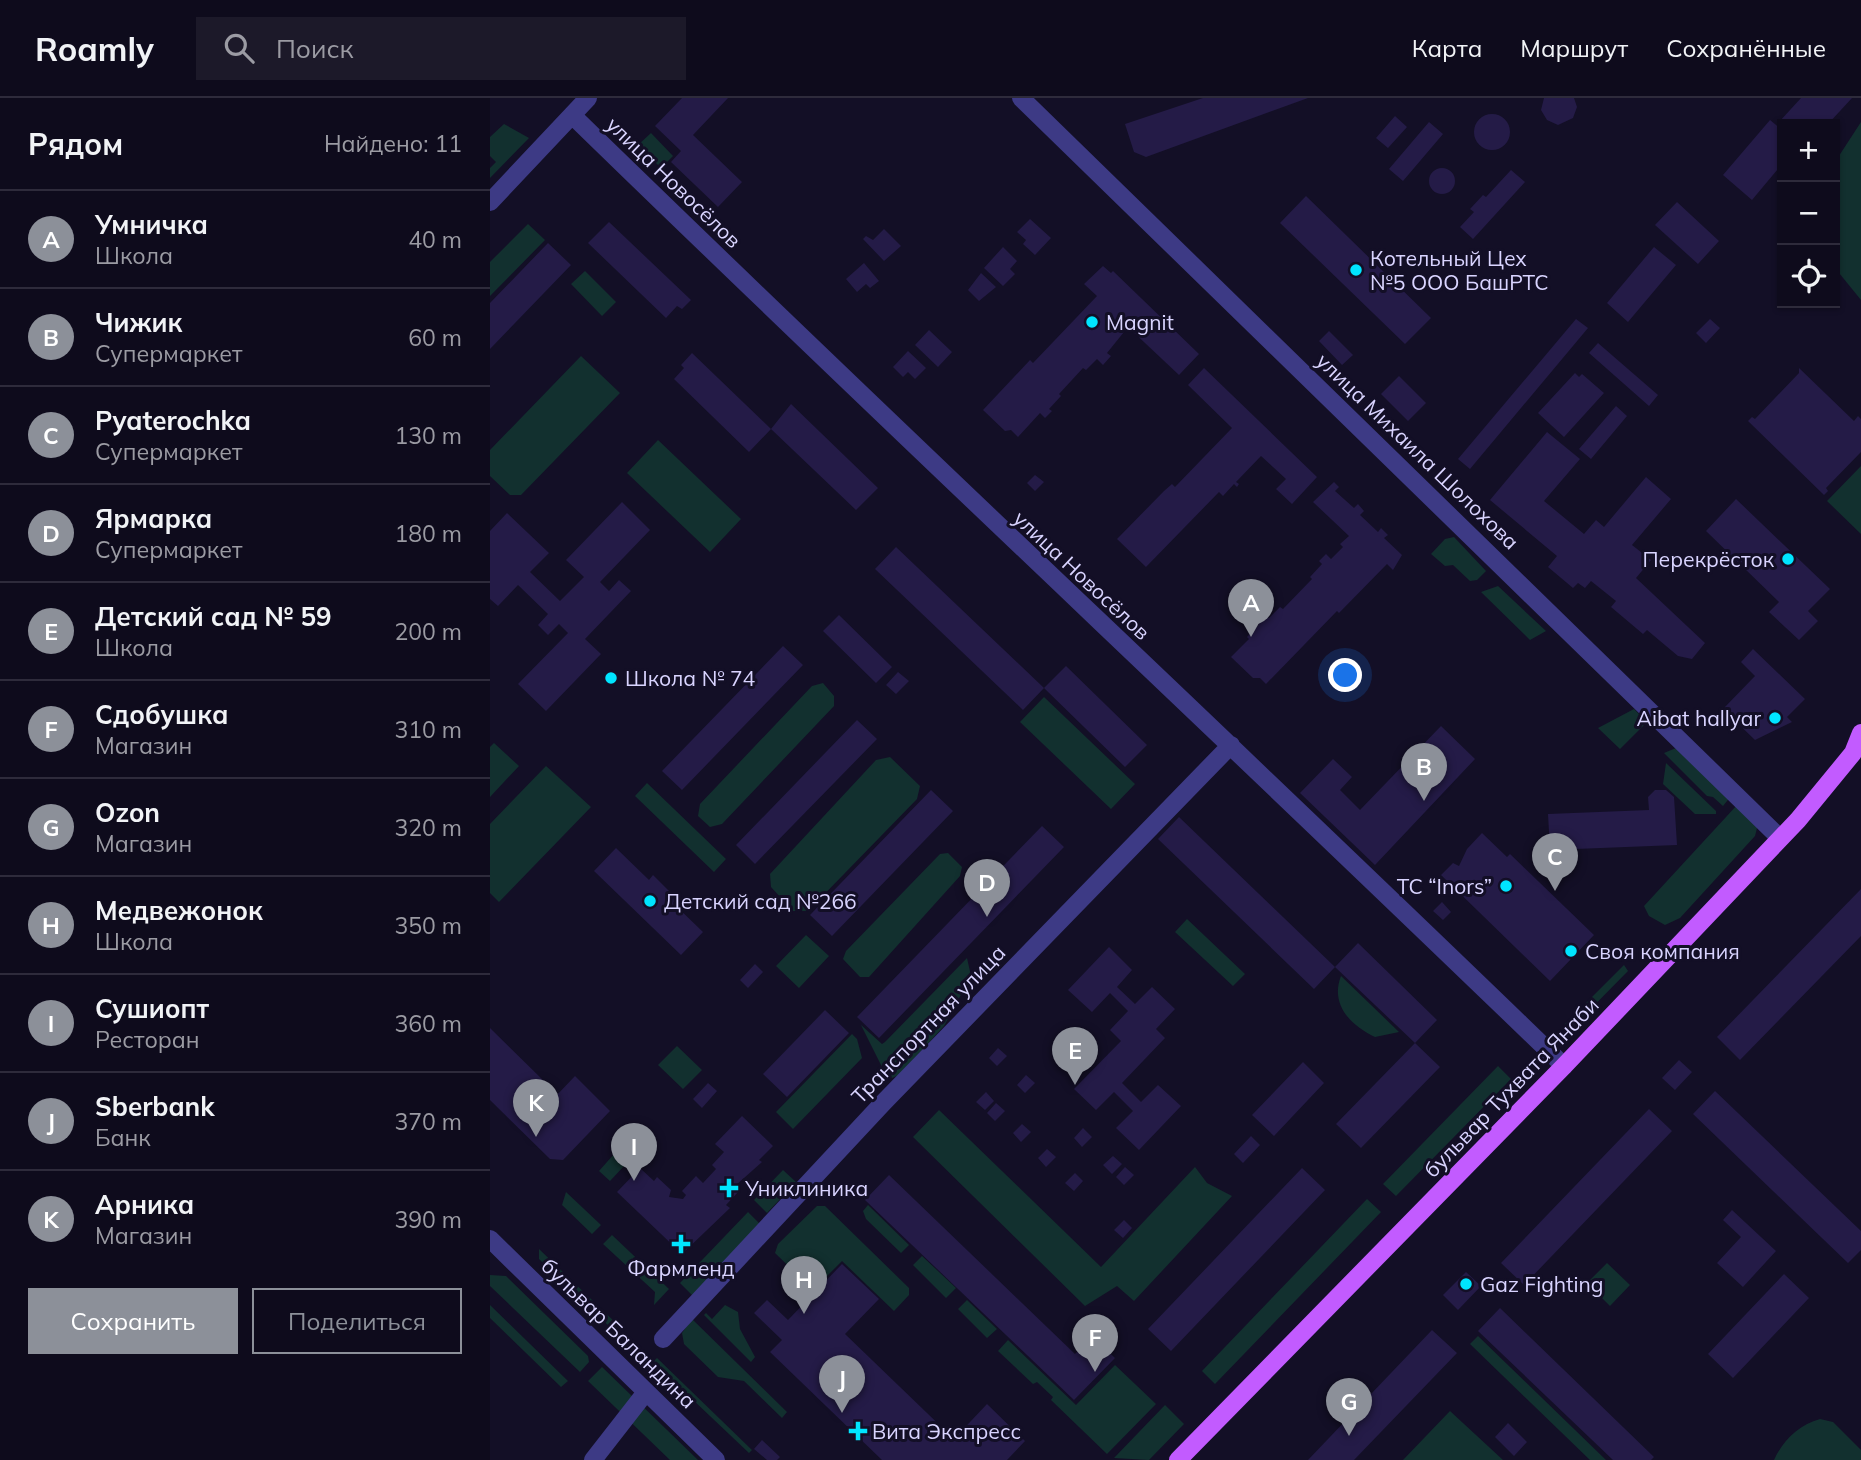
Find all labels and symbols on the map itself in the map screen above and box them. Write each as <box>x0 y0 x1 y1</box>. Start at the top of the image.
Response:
street label: улица Новосёлов <box>601 111 747 253</box>
place label: Котельный Цех №5 ООО БашРТС <box>1370 245 1549 295</box>
marker: Котельный Цех №5 ООО БашРТС <box>1348 262 1364 278</box>
place label: Magnit <box>1106 309 1174 335</box>
marker: Magnit <box>1084 314 1100 330</box>
street label: улица Михаила Шолохова <box>1311 347 1525 555</box>
street label: улица Новосёлов <box>1008 505 1156 645</box>
place label: Перекрёсток <box>1642 546 1775 572</box>
marker: Перекрёсток <box>1780 551 1796 567</box>
pin: A <box>1228 579 1274 637</box>
your location <box>1328 658 1362 692</box>
place label: Школа № 74 <box>625 665 756 691</box>
marker: Школа № 74 <box>603 670 619 686</box>
place label: Aibat hallyar <box>1636 705 1761 731</box>
marker: Aibat hallyar <box>1767 710 1783 726</box>
pin: B <box>1401 743 1447 801</box>
pin: C <box>1532 833 1578 891</box>
pin: D <box>964 859 1010 917</box>
place label: TC “Inors” <box>1397 873 1492 899</box>
marker: TC “Inors” <box>1498 878 1514 894</box>
place label: Детский сад №266 <box>664 888 857 914</box>
marker: Детский сад №266 <box>642 893 658 909</box>
place label: Своя компания <box>1585 938 1740 964</box>
street label: Транспортная улица <box>846 939 1010 1109</box>
marker: Своя компания <box>1563 943 1579 959</box>
street label: бульвар Тухвата Янаби <box>1418 992 1604 1182</box>
pin: E <box>1052 1027 1098 1085</box>
pin: K <box>513 1079 559 1137</box>
pin: I <box>611 1123 657 1181</box>
place label: Униклиника <box>744 1175 868 1201</box>
marker: Униклиника <box>719 1178 739 1198</box>
marker: Фармленд <box>673 1236 689 1252</box>
street label: бульвар Баландина <box>536 1252 702 1414</box>
place label: Фармленд <box>627 1255 735 1281</box>
pin: H <box>781 1256 827 1314</box>
place label: Gaz Fighting <box>1480 1271 1603 1297</box>
marker: Gaz Fighting <box>1458 1276 1474 1292</box>
pin: F <box>1072 1314 1118 1372</box>
pin: J <box>819 1355 865 1413</box>
pin: G <box>1326 1378 1372 1436</box>
place label: Вита Экспресс <box>872 1418 1021 1444</box>
marker: Вита Экспресс <box>850 1423 866 1439</box>

